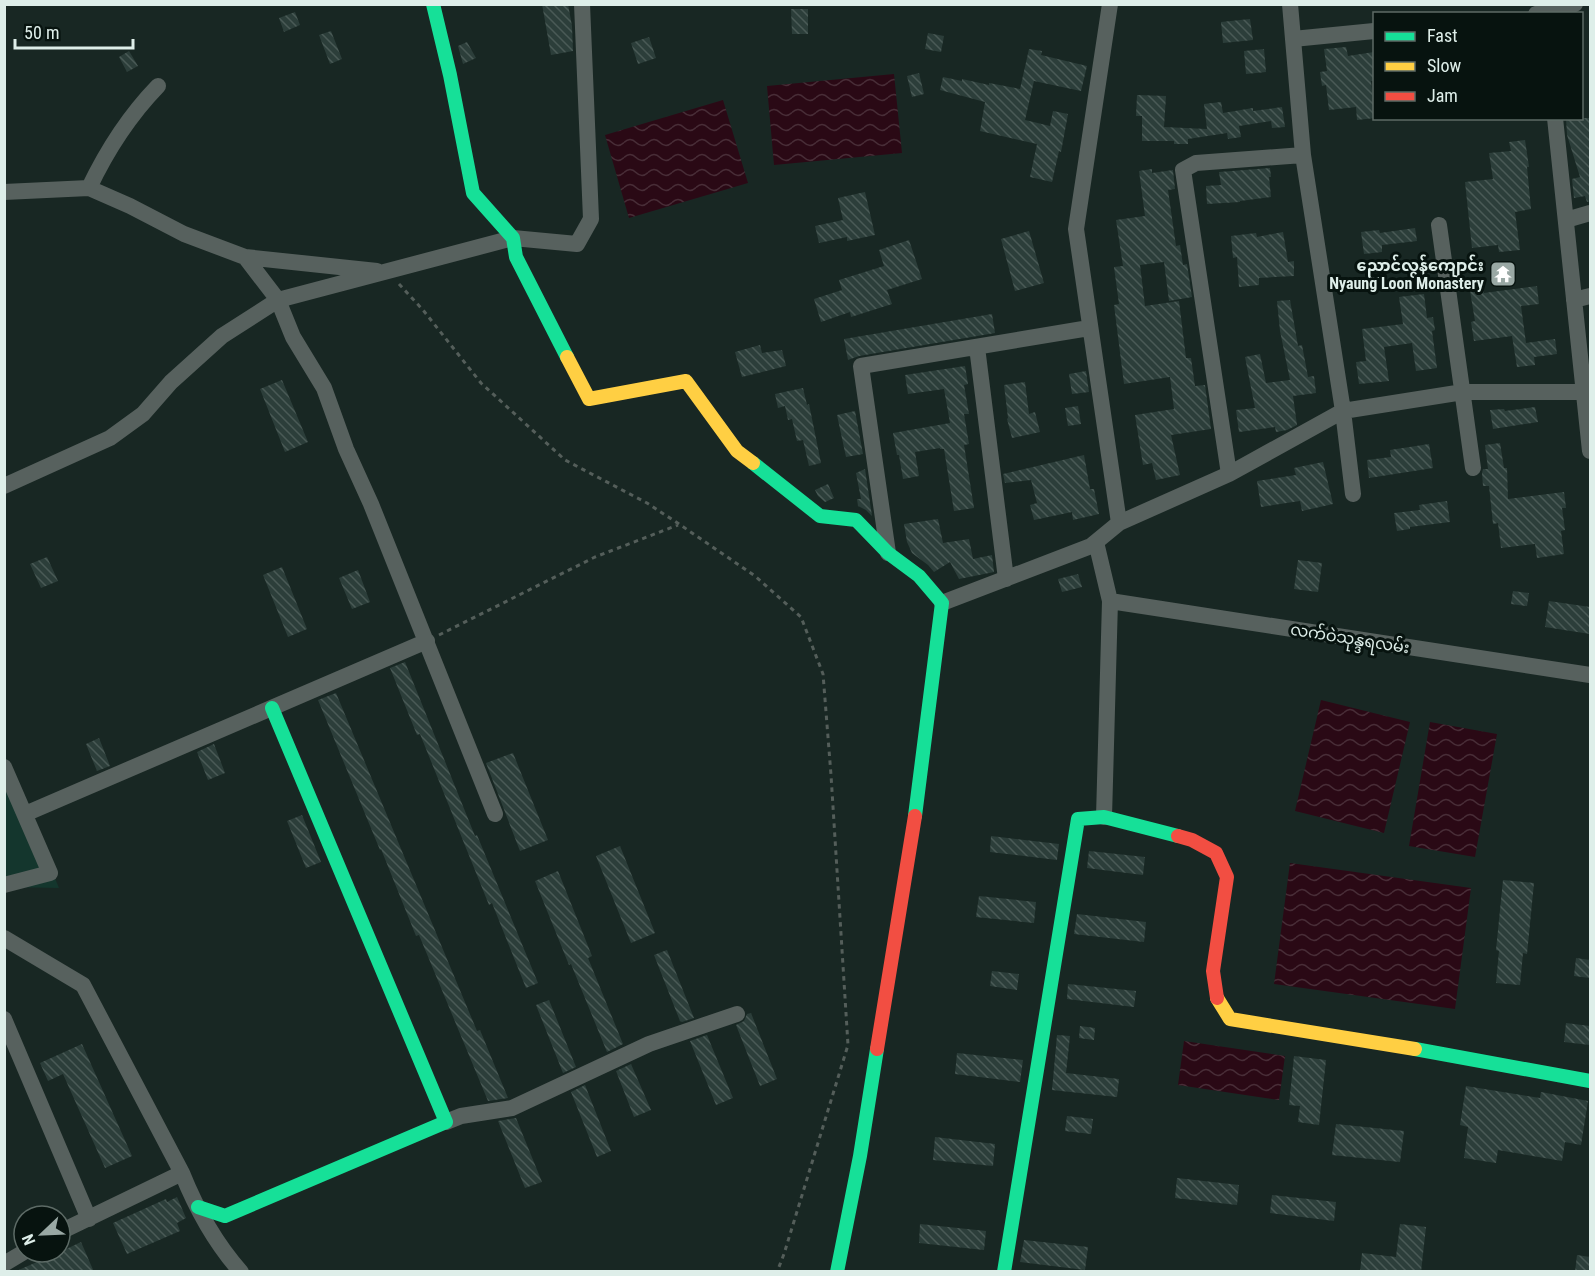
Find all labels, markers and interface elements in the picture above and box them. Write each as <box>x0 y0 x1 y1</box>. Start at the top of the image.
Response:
scale bar <box>15 12 134 50</box>
legend <box>1373 12 1583 120</box>
text: 50 m <box>24 22 59 43</box>
text: Fast <box>1427 25 1458 46</box>
text: Slow <box>1427 55 1462 76</box>
text: Jam <box>1427 85 1458 106</box>
place label: ညောင်လွန်ကျောင်း Nyaung Loon Monastery <box>1329 254 1484 293</box>
temple icon: ညောင်လွန်ကျောင်း Nyaung Loon Monastery <box>1488 259 1518 289</box>
street label: လက်ဝဲသုန္ဒရလမ်း <box>1288 618 1411 662</box>
north arrow <box>12 1204 72 1264</box>
text: N <box>18 1231 39 1248</box>

